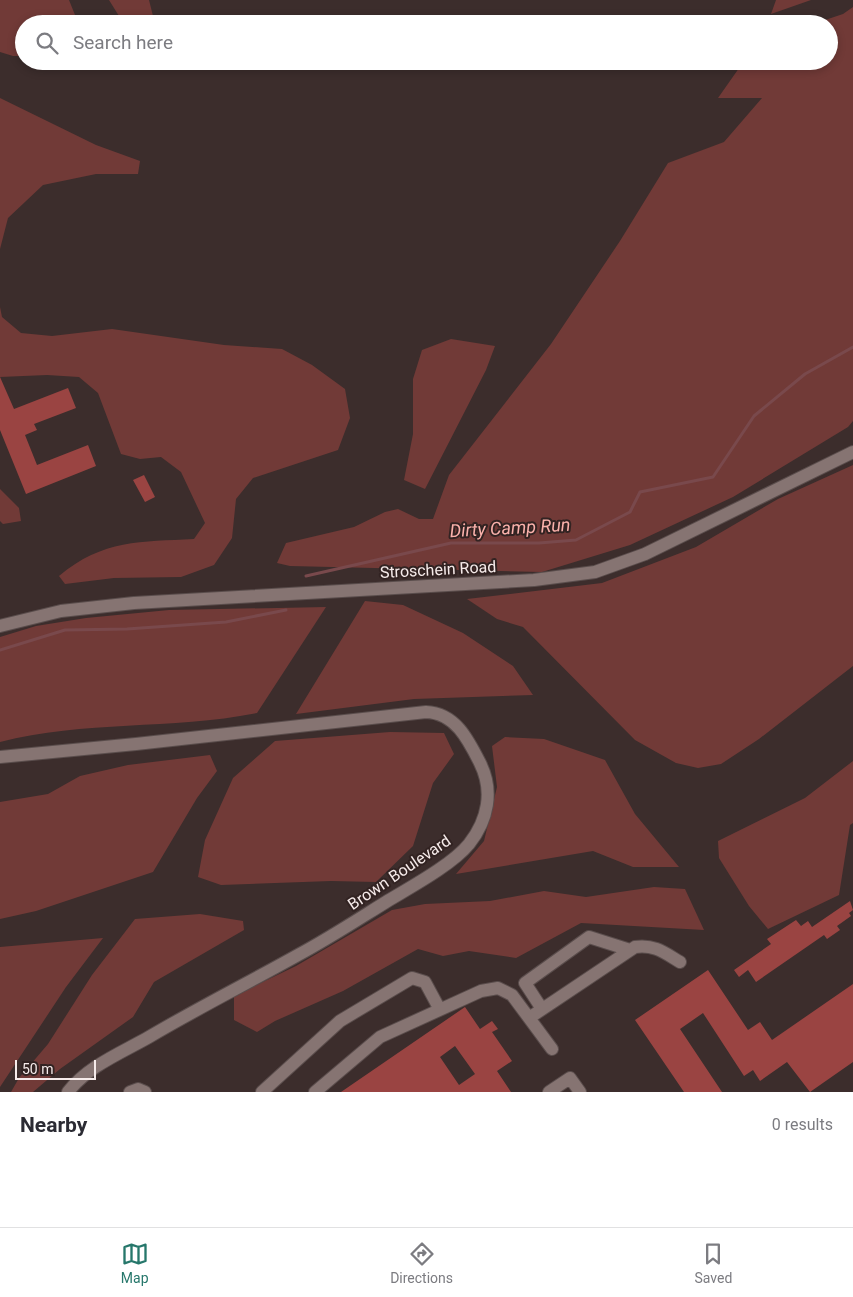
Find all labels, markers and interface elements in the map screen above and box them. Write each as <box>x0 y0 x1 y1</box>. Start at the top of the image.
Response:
search box <box>15 15 838 70</box>
icon: search <box>33 29 61 57</box>
text: Search here <box>73 31 173 54</box>
water label: Dirty Camp Run <box>449 514 571 541</box>
street label: Stroschein Road <box>379 557 497 582</box>
street label: Brown Boulevard <box>344 831 454 914</box>
scale bar <box>15 1057 96 1080</box>
text: 50 m <box>22 1061 54 1077</box>
text: Nearby <box>20 1113 87 1137</box>
text: 0 results <box>772 1115 833 1134</box>
tab: Map <box>121 1240 149 1286</box>
tab: Directions <box>390 1240 453 1286</box>
tab: Saved <box>694 1240 732 1286</box>

